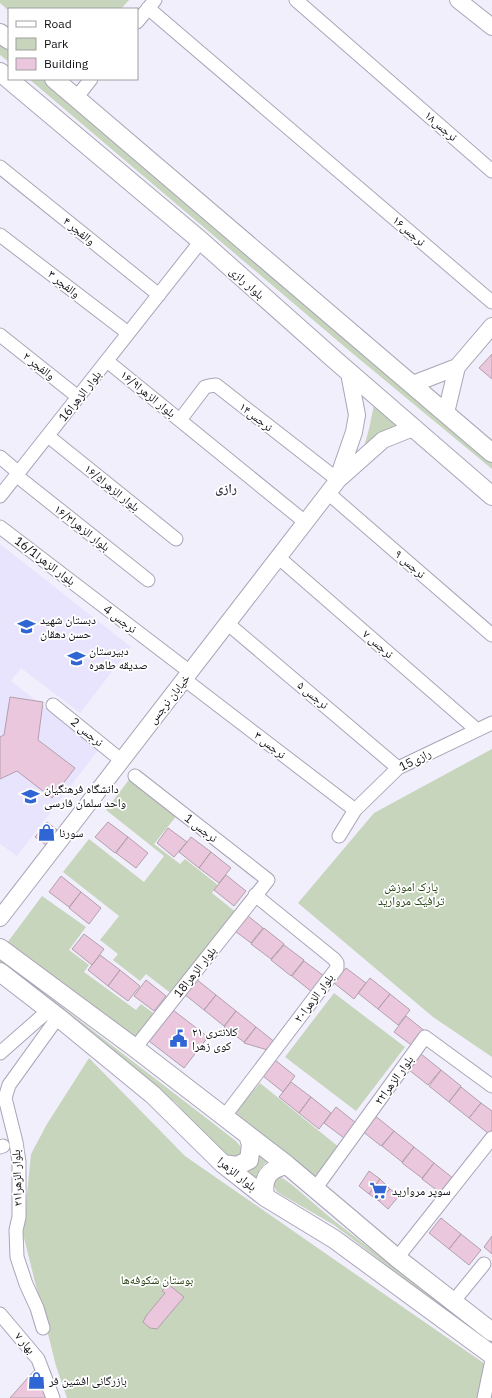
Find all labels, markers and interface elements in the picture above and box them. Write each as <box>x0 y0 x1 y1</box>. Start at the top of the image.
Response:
legend <box>8 8 138 80</box>
text: Road <box>44 16 72 31</box>
text: Park <box>44 36 69 51</box>
text: Building <box>44 56 89 71</box>
street label: نرجس۱۸ <box>422 107 461 144</box>
street label: نرجس۱۶ <box>390 212 429 249</box>
street label: والفجر ۴ <box>60 213 98 248</box>
street label: بلوار رازی <box>227 263 268 302</box>
street label: والفجر ۳ <box>45 266 83 301</box>
street label: والفجر ۲ <box>20 348 58 383</box>
street label: 16بلوار الزهرا <box>55 367 104 424</box>
street label: بلوار الزهرا۱۶/۹ <box>117 367 179 421</box>
street label: نرجس۱۴ <box>236 399 276 435</box>
street label: بلوار الزهرا۱۶/۵ <box>81 461 143 515</box>
district label: رازی <box>215 480 237 497</box>
street label: بلوار الزهرا۱۶/۳ <box>51 501 113 554</box>
street label: بلوار الزهرا16/1 <box>12 533 79 589</box>
street label: نرجس ۹ <box>392 546 429 581</box>
street label: 4 نرجس <box>101 601 140 636</box>
place label: دبستان شهید حسن دهقان <box>40 612 96 641</box>
school or university icon: دبستان شهید حسن دهقان <box>17 617 37 637</box>
street label: نرجس ۷ <box>360 626 397 661</box>
place label: دبیرستان صدیقه طاهره <box>89 643 148 672</box>
school or university icon: دبیرستان صدیقه طاهره <box>66 648 86 668</box>
street label: خیابان نرجس <box>144 670 193 727</box>
street label: نرجس ۵ <box>295 677 332 712</box>
street label: 2 نرجس <box>68 714 107 749</box>
street label: نرجس ۳ <box>251 728 289 762</box>
street label: 15رازی <box>396 745 434 774</box>
place label: دانشگاه فرهنگیان واحد سلمان فارسی <box>44 781 126 810</box>
school or university icon: دانشگاه فرهنگیان واحد سلمان فارسی <box>21 786 41 806</box>
street label: 1 نرجس <box>182 810 221 845</box>
shop icon: سورنا <box>36 823 56 843</box>
place label: سورنا <box>59 825 84 840</box>
park label: پارک اموزش ترافیک مروارید <box>378 879 445 908</box>
street label: 18بلوار الزهرا <box>170 943 219 1000</box>
street label: بلوار الزهرا۲۰ <box>290 970 337 1025</box>
place label: کلانتری ۲۱ کوی زهرا <box>192 1024 238 1053</box>
public building icon: کلانتری ۲۱ کوی زهرا <box>169 1029 189 1049</box>
street label: بلوار الزهرا۲۲ <box>371 1052 417 1107</box>
street label: بلوار الزهرا۲۱ <box>8 1149 25 1207</box>
street label: بلوار الزهرا <box>214 1153 260 1194</box>
supermarket icon: سوپر مروارید <box>369 1181 389 1201</box>
place label: سوپر مروارید <box>392 1183 451 1198</box>
park label: بوستان شکوفه‌ها <box>121 1272 193 1287</box>
street label: بهار ۷ <box>12 1329 39 1357</box>
shop icon: بازرگانی افشین فر <box>26 1371 46 1391</box>
place label: بازرگانی افشین فر <box>48 1373 127 1388</box>

